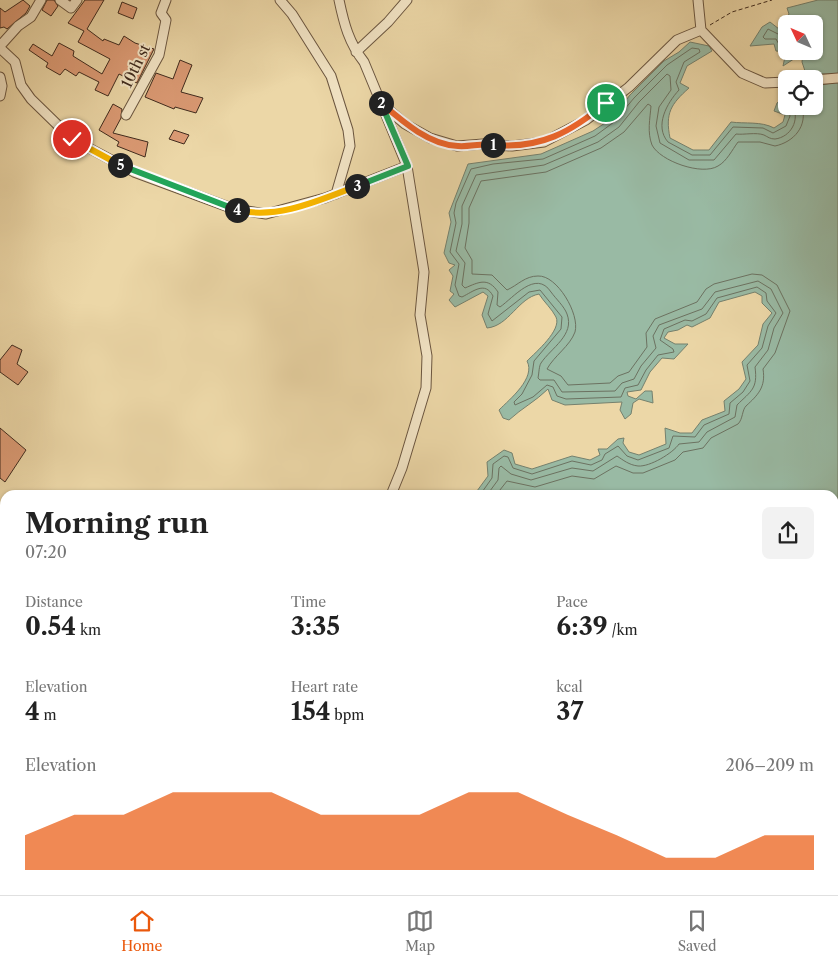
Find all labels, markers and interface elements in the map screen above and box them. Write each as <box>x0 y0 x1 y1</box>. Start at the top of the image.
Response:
north arrow <box>778 15 822 60</box>
map controls <box>778 15 823 115</box>
street label: 10th st <box>117 40 155 91</box>
button: locate <box>778 70 823 115</box>
pin <box>585 82 627 124</box>
icon: arrive <box>592 89 620 117</box>
pin: 2 <box>368 90 394 116</box>
text: 2 <box>377 94 386 112</box>
pin <box>51 118 93 160</box>
icon: check <box>58 125 86 153</box>
pin: 1 <box>480 132 506 158</box>
text: 1 <box>490 136 497 154</box>
pin: 5 <box>108 152 132 178</box>
text: 5 <box>117 156 124 174</box>
pin: 3 <box>344 174 370 198</box>
text: 3 <box>354 177 361 195</box>
pin: 4 <box>224 198 250 222</box>
text: 4 <box>233 201 242 219</box>
text: Morning run <box>25 506 209 540</box>
button: share <box>762 507 814 559</box>
text: 07:20 <box>25 542 67 562</box>
text: Distance <box>25 593 83 611</box>
text: Time <box>291 593 326 611</box>
text: Pace <box>556 593 588 611</box>
text: 0.54 <box>25 611 76 642</box>
text: 3:35 <box>291 611 340 642</box>
text: 6:39 <box>556 611 608 642</box>
text: km <box>76 621 101 639</box>
text: /km <box>608 621 638 639</box>
text: Elevation <box>25 678 88 696</box>
text: Heart rate <box>291 678 358 696</box>
text: kcal <box>556 678 583 696</box>
text: 4 <box>25 696 40 727</box>
text: 154 <box>291 696 331 727</box>
text: 37 <box>556 696 584 727</box>
text: m <box>40 706 57 724</box>
text: bpm <box>331 706 364 724</box>
text: Elevation <box>25 755 96 775</box>
text: 206–209 m <box>726 755 814 775</box>
tab: Home <box>121 907 162 955</box>
tab: Map <box>405 907 435 955</box>
tab: Saved <box>678 907 717 955</box>

